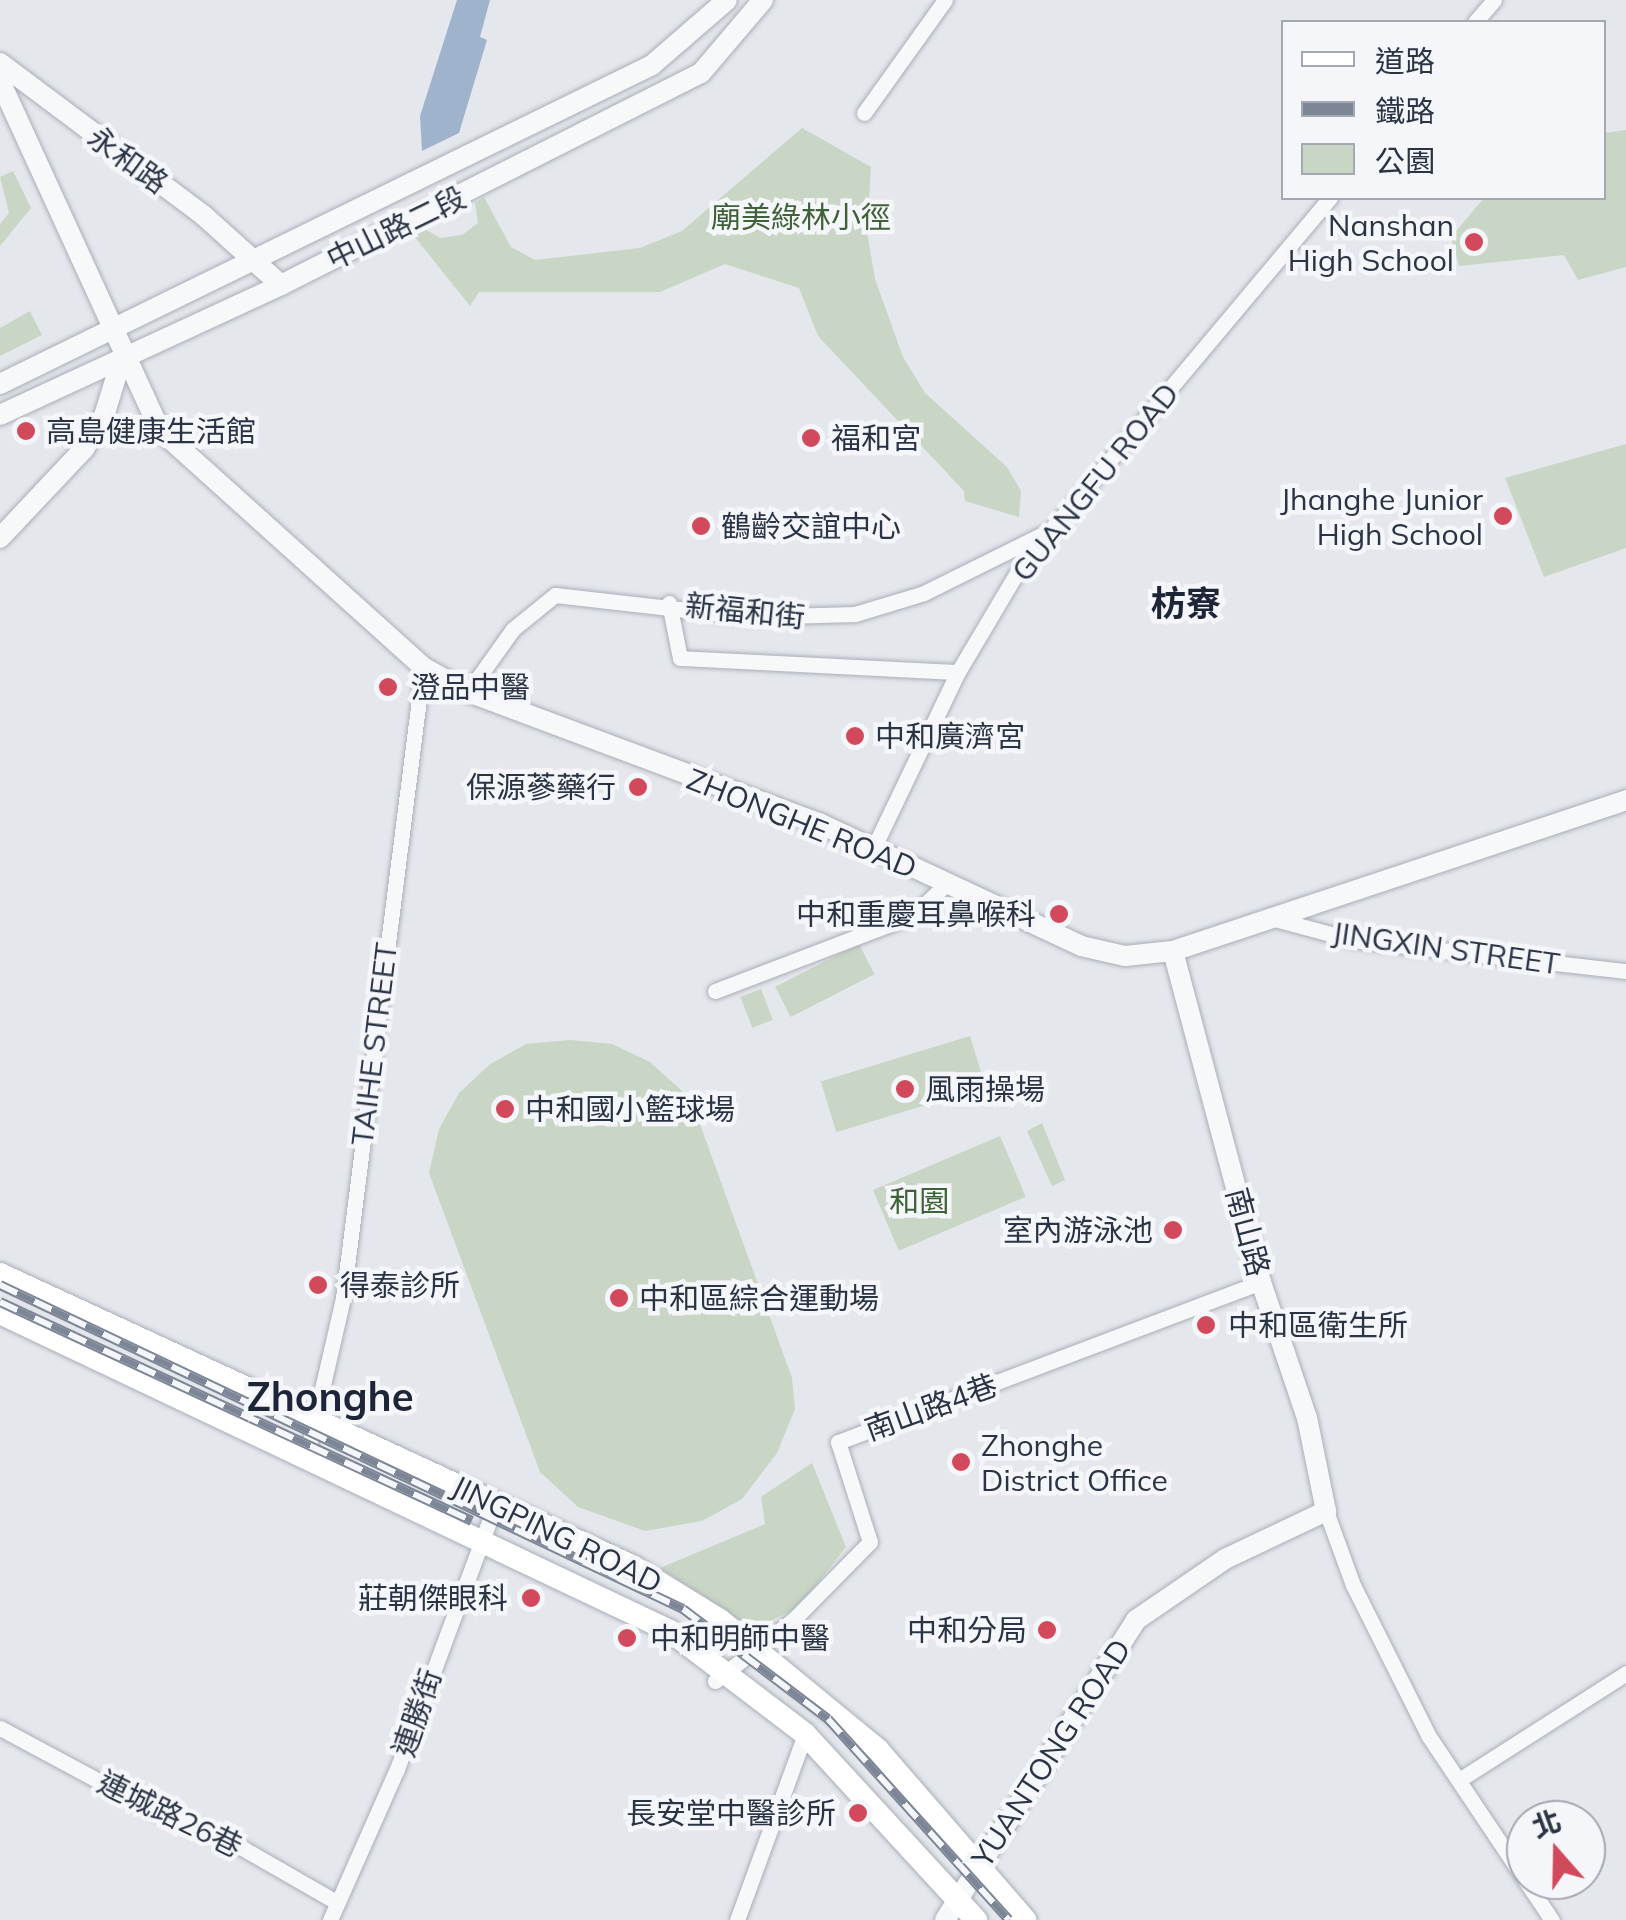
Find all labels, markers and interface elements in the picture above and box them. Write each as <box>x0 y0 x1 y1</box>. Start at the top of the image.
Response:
legend <box>1281 20 1606 200</box>
text: 道路 <box>1375 42 1435 80</box>
text: 鐵路 <box>1375 92 1435 130</box>
street label: 永和路 <box>81 119 175 201</box>
text: 公園 <box>1375 142 1435 180</box>
street label: 中山路二段 <box>321 179 471 277</box>
park label: 廟美綠林小徑 <box>711 199 891 235</box>
place label: Nanshan High School <box>1288 207 1454 278</box>
marker: Nanshan High School <box>1463 231 1485 253</box>
street label: GUANGFU ROAD <box>1004 376 1186 588</box>
place label: 高島健康生活館 <box>46 413 256 449</box>
marker: 高島健康生活館 <box>15 420 37 442</box>
place label: 福和宮 <box>831 420 921 456</box>
marker: 福和宮 <box>800 427 822 449</box>
place label: Jhanghe Junior High School <box>1280 481 1483 552</box>
marker: Jhanghe Junior High School <box>1492 505 1514 527</box>
place label: 鶴齡交誼中心 <box>721 508 901 544</box>
marker: 鶴齡交誼中心 <box>690 515 712 537</box>
district label: 枋寮 <box>1151 582 1221 624</box>
street label: 新福和街 <box>683 587 807 635</box>
place label: 澄品中醫 <box>410 669 530 705</box>
marker: 澄品中醫 <box>375 674 401 700</box>
place label: 中和廣濟宮 <box>875 718 1025 754</box>
marker: 中和廣濟宮 <box>844 725 866 747</box>
street label: ZHONGHE ROAD <box>682 760 922 886</box>
place label: 保源蔘藥行 <box>466 769 616 805</box>
marker: 保源蔘藥行 <box>625 774 651 800</box>
place label: 中和重慶耳鼻喉科 <box>796 896 1036 932</box>
marker: 中和重慶耳鼻喉科 <box>1046 901 1072 927</box>
street label: JINGXIN STREET <box>1330 914 1562 982</box>
street label: TAIHE STREET <box>344 940 404 1148</box>
place label: 風雨操場 <box>925 1071 1045 1107</box>
marker: 風雨操場 <box>894 1078 916 1100</box>
place label: 中和國小籃球場 <box>525 1091 735 1127</box>
marker: 中和國小籃球場 <box>494 1098 516 1120</box>
park label: 和園 <box>889 1183 949 1219</box>
street label: 南山路 <box>1219 1184 1277 1280</box>
place label: 室內游泳池 <box>1003 1212 1153 1248</box>
marker: 室內游泳池 <box>1162 1219 1184 1241</box>
place label: 得泰診所 <box>340 1267 460 1303</box>
marker: 得泰診所 <box>305 1272 331 1298</box>
place label: 中和區綜合運動場 <box>639 1280 879 1316</box>
marker: 中和區綜合運動場 <box>608 1287 630 1309</box>
place label: 中和區衛生所 <box>1228 1307 1408 1343</box>
marker: 中和區衛生所 <box>1193 1312 1219 1338</box>
street label: 南山路4巷 <box>860 1366 1002 1448</box>
district label: Zhonghe <box>246 1372 414 1420</box>
place label: Zhonghe District Office <box>981 1427 1168 1498</box>
marker: Zhonghe District Office <box>950 1451 972 1473</box>
street label: JINGPING ROAD <box>446 1468 668 1600</box>
place label: 莊朝傑眼科 <box>358 1580 508 1616</box>
marker: 莊朝傑眼科 <box>518 1585 544 1611</box>
place label: 中和分局 <box>907 1612 1027 1648</box>
marker: 中和分局 <box>1036 1619 1058 1641</box>
place label: 中和明師中醫 <box>650 1620 830 1656</box>
marker: 中和明師中醫 <box>614 1625 640 1651</box>
street label: YUANTONG ROAD <box>964 1632 1138 1874</box>
street label: 連勝街 <box>385 1665 449 1761</box>
street label: 連城路26巷 <box>92 1764 248 1864</box>
place label: 長安堂中醫診所 <box>626 1795 836 1831</box>
marker: 長安堂中醫診所 <box>845 1800 871 1826</box>
north arrow <box>1506 1800 1606 1900</box>
text: 北 <box>1527 1802 1565 1844</box>

